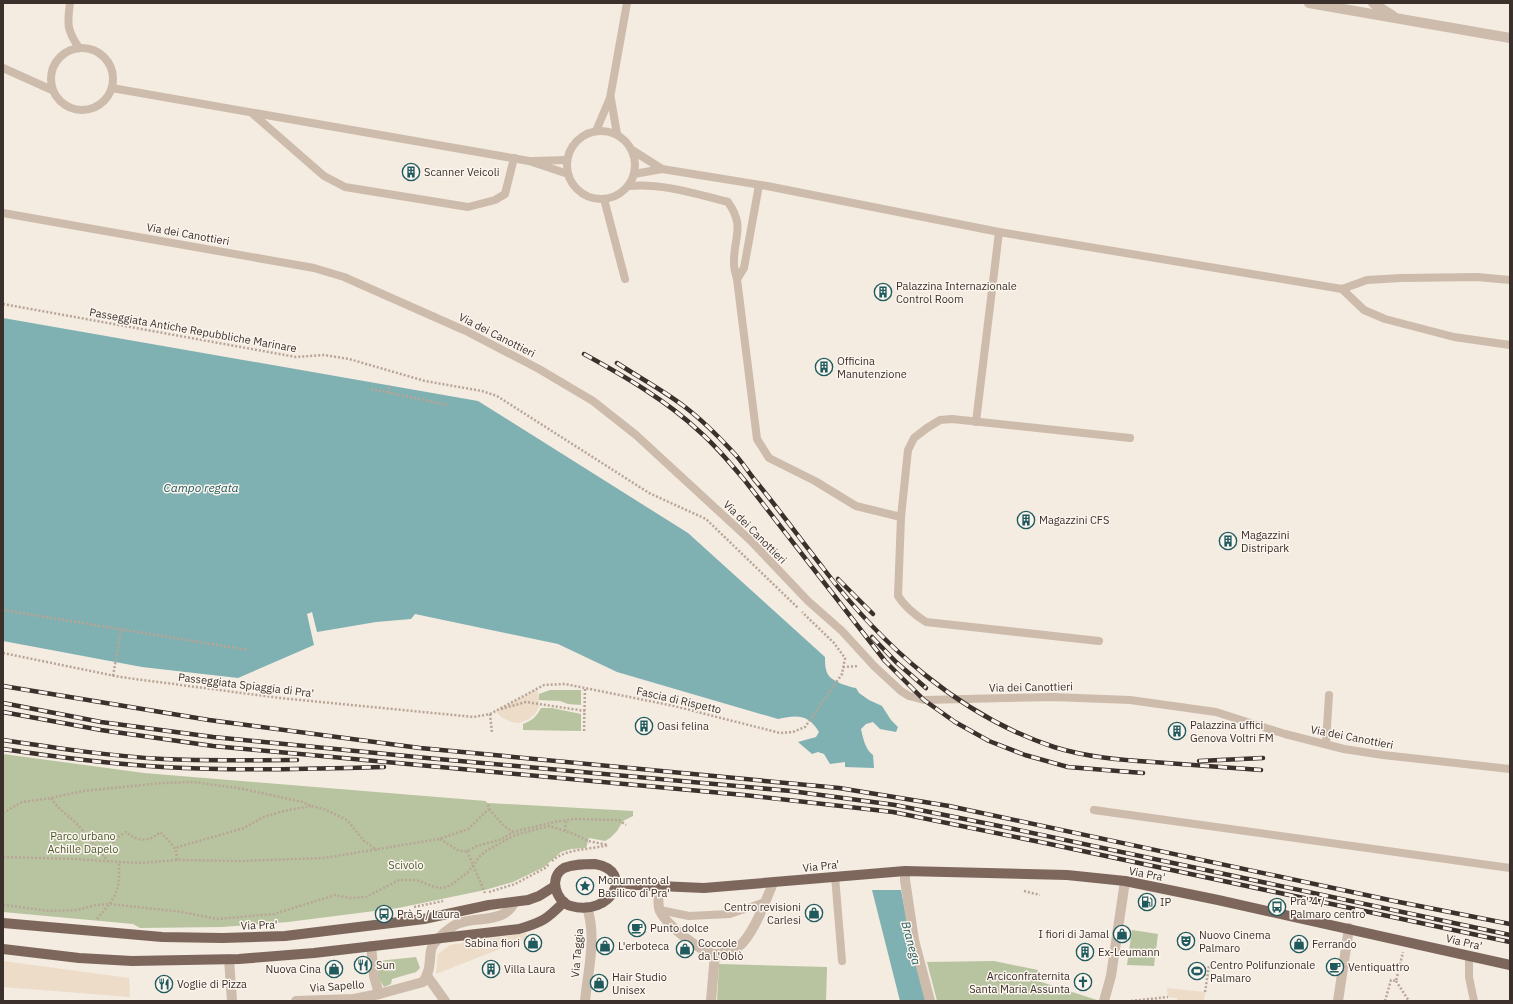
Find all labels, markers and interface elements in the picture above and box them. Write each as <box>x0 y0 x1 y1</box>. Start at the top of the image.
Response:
building icon: Scanner Veicoli <box>401 162 421 182</box>
place label: Scanner Veicoli <box>424 165 500 179</box>
street label: Via dei Canottieri <box>145 220 231 248</box>
place label: Palazzina Internazionale Control Room <box>896 279 1017 306</box>
building icon: Palazzina Internazionale Control Room <box>873 282 893 302</box>
street label: Passeggiata Antiche Repubbliche Marinare <box>88 305 298 355</box>
street label: Via dei Canottieri <box>456 310 538 360</box>
place label: Officina Manutenzione <box>837 354 907 381</box>
building icon: Officina Manutenzione <box>814 357 834 377</box>
water label: Campo regata <box>164 480 238 495</box>
street label: Via dei Canottieri <box>720 497 790 567</box>
building icon: Magazzini CFS <box>1016 510 1036 530</box>
place label: Magazzini CFS <box>1039 513 1109 527</box>
place label: Magazzini Distripark <box>1241 528 1289 555</box>
building icon: Magazzini Distripark <box>1218 531 1238 551</box>
street label: Passeggiata Spiaggia di Pra' <box>177 670 315 700</box>
street label: Via dei Canottieri <box>989 679 1073 695</box>
street label: Fascia di Rispetto <box>635 683 723 717</box>
building icon: Oasi felina <box>634 716 654 736</box>
place label: Palazzina uffici Genova Voltri FM <box>1190 718 1274 745</box>
place label: Oasi felina <box>657 719 709 733</box>
building icon: Palazzina uffici Genova Voltri FM <box>1167 721 1187 741</box>
street label: Via dei Canottieri <box>1309 722 1395 752</box>
park label: Parco urbano Achille Dapelo <box>48 829 118 856</box>
street label: Via Pra' <box>802 857 840 875</box>
park label: Scivolo <box>388 858 424 872</box>
street label: Via Pra' <box>1128 864 1166 884</box>
place label: Monumento al Basilico di Pra' <box>598 873 670 900</box>
place icon: Monumento al Basilico di Pra' <box>575 876 595 896</box>
fuel station icon: IP <box>1137 892 1157 912</box>
place label: Pra' 4 / Palmaro centro <box>1290 894 1365 921</box>
place label: IP <box>1160 895 1171 909</box>
bus stop icon: Pra' 4 / Palmaro centro <box>1267 897 1287 917</box>
place label: Centro revisioni Carlesi <box>724 900 801 927</box>
shop icon: Centro revisioni Carlesi <box>804 903 824 923</box>
bus stop icon: Prà 5 / Laura <box>374 904 394 924</box>
place label: Prà 5 / Laura <box>397 907 460 921</box>
street label: Via Pra' <box>240 917 278 933</box>
cafe icon: Punto dolce <box>627 918 647 938</box>
water label: Branega <box>898 919 925 966</box>
place label: Punto dolce <box>650 921 709 935</box>
shop icon: I fiori di Jamal <box>1112 924 1132 944</box>
place label: I fiori di Jamal <box>1039 927 1109 941</box>
street label: Via Taggia <box>568 928 586 978</box>
place label: Nuovo Cinema Palmaro <box>1199 928 1271 955</box>
theatre icon: Nuovo Cinema Palmaro <box>1176 931 1196 951</box>
street label: Via Pra' <box>1444 931 1484 953</box>
shop icon: Sabina fiori <box>523 933 543 953</box>
shop icon: Ferrando <box>1289 934 1309 954</box>
place label: Sabina fiori <box>465 936 520 950</box>
shop icon: L'erboteca <box>595 936 615 956</box>
place label: Coccole da L'Oblò <box>698 936 743 963</box>
place label: Ferrando <box>1312 937 1357 951</box>
place label: L'erboteca <box>618 939 669 953</box>
shop icon: Coccole da L'Oblò <box>675 939 695 959</box>
building icon: Ex-Leumann <box>1075 942 1095 962</box>
place label: Ex-Leumann <box>1098 945 1160 959</box>
restaurant icon: Sun <box>353 955 373 975</box>
cafe icon: Ventiquattro <box>1325 957 1345 977</box>
place label: Sun <box>376 958 395 972</box>
place label: Centro Polifunzionale Palmaro <box>1210 958 1315 985</box>
shop icon: Nuova Cina <box>324 959 344 979</box>
building icon: Villa Laura <box>481 959 501 979</box>
place label: Ventiquattro <box>1348 960 1410 974</box>
sports icon: Centro Polifunzionale Palmaro <box>1187 961 1207 981</box>
place label: Nuova Cina <box>265 962 321 976</box>
place label: Villa Laura <box>504 962 555 976</box>
place label: Arciconfraternita Santa Maria Assunta <box>969 969 1070 996</box>
place label: Hair Studio Unisex <box>612 970 667 997</box>
church icon: Arciconfraternita Santa Maria Assunta <box>1073 972 1093 992</box>
shop icon: Hair Studio Unisex <box>589 973 609 993</box>
restaurant icon: Voglie di Pizza <box>154 974 174 994</box>
place label: Voglie di Pizza <box>177 977 247 991</box>
street label: Via Sapello <box>309 977 365 995</box>

